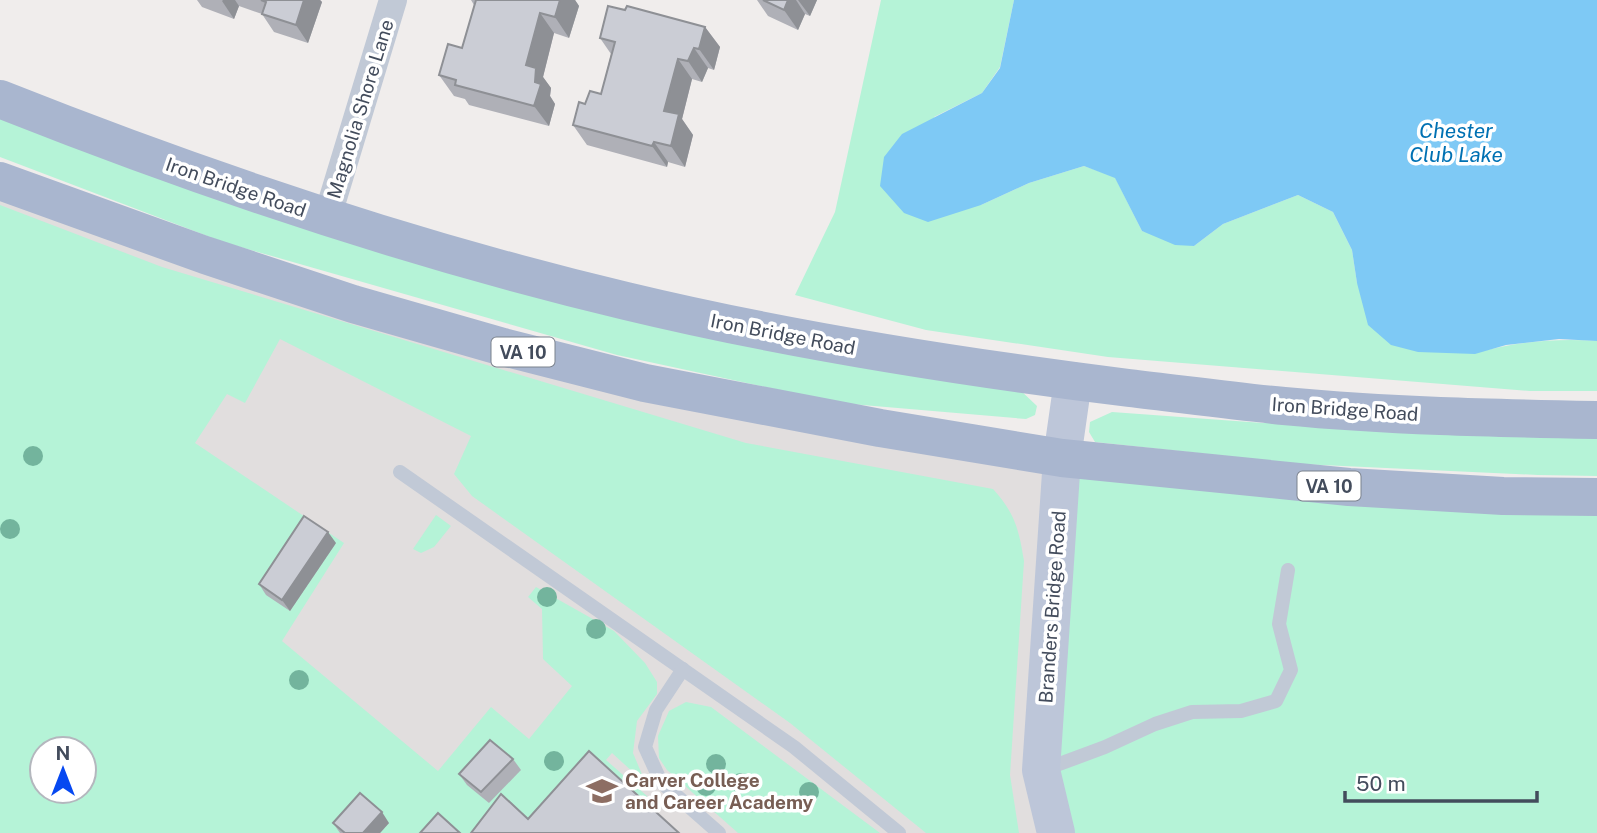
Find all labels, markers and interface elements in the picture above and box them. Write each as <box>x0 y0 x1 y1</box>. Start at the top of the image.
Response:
street label: Magnolia Shore Lane <box>322 17 398 201</box>
water label: Chester Club Lake <box>1409 118 1503 167</box>
street label: Iron Bridge Road <box>163 153 309 221</box>
street label: Iron Bridge Road <box>709 309 857 359</box>
road number: VA 10 <box>491 338 554 366</box>
street label: Iron Bridge Road <box>1271 393 1419 425</box>
road number: VA 10 <box>1298 472 1360 500</box>
street label: Branders Bridge Road <box>1034 510 1070 704</box>
north arrow <box>28 735 98 805</box>
text: N <box>56 742 70 764</box>
scale bar <box>1345 760 1538 804</box>
place label: Carver College and Career Academy <box>625 769 814 813</box>
text: 50 m <box>1356 771 1406 796</box>
school or university icon: Carver College and Career Academy <box>585 774 619 808</box>

